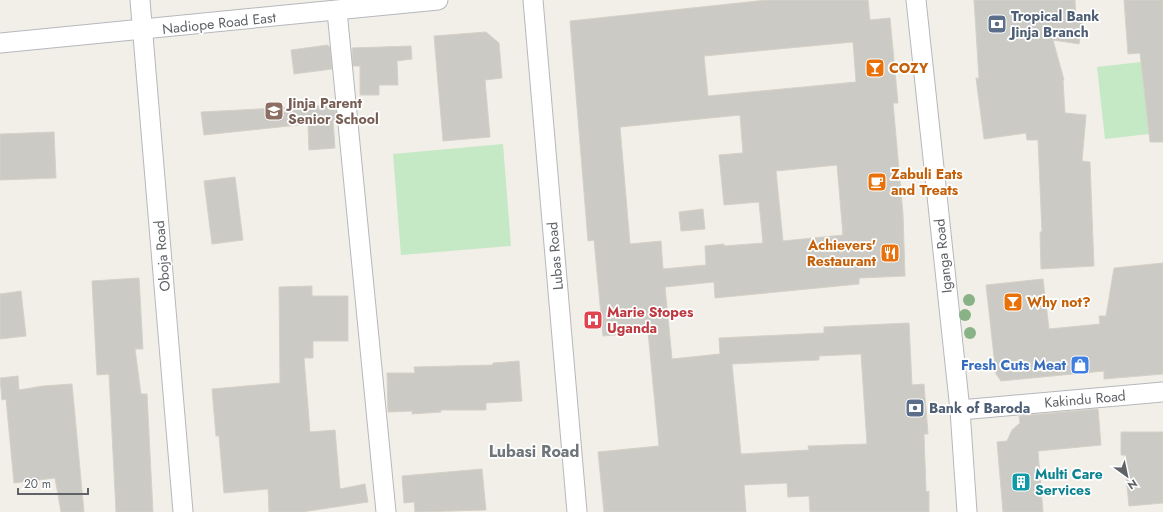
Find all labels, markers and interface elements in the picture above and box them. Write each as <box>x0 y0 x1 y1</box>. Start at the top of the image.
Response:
place label: Tropical Bank Jinja Branch <box>1008 6 1099 42</box>
street label: Nadiope Road East <box>161 7 277 39</box>
bank icon: Tropical Bank Jinja Branch <box>986 13 1008 35</box>
bar icon: COZY <box>864 57 886 79</box>
place label: COZY <box>889 58 929 78</box>
place label: Jinja Parent Senior School <box>285 93 379 129</box>
school or university icon: Jinja Parent Senior School <box>263 100 285 122</box>
place label: Zabuli Eats and Treats <box>891 164 963 200</box>
cafe icon: Zabuli Eats and Treats <box>866 171 888 193</box>
street label: Iganga Road <box>929 218 957 294</box>
street label: Oboja Road <box>149 220 175 292</box>
street label: Lubas Road <box>542 221 568 291</box>
place label: Achievers' Restaurant <box>807 235 877 271</box>
restaurant icon: Achievers' Restaurant <box>879 242 901 264</box>
bar icon: Why not? <box>1002 291 1024 313</box>
place label: Why not? <box>1027 292 1091 312</box>
place label: Marie Stopes Uganda <box>607 302 694 338</box>
hospital icon: Marie Stopes Uganda <box>582 309 604 331</box>
shop icon: Fresh Cuts Meat <box>1069 354 1091 376</box>
place label: Fresh Cuts Meat <box>961 355 1067 375</box>
street label: Kakindu Road <box>1044 385 1126 413</box>
bank icon: Bank of Baroda <box>904 397 926 419</box>
place label: Bank of Baroda <box>929 398 1030 418</box>
district label: Lubasi Road <box>489 440 579 463</box>
north arrow <box>1107 456 1147 496</box>
place label: Multi Care Services <box>1035 464 1103 500</box>
scale bar <box>18 470 88 496</box>
building icon: Multi Care Services <box>1010 471 1032 493</box>
text: 20 m <box>24 475 51 493</box>
text: N <box>1124 475 1140 493</box>

